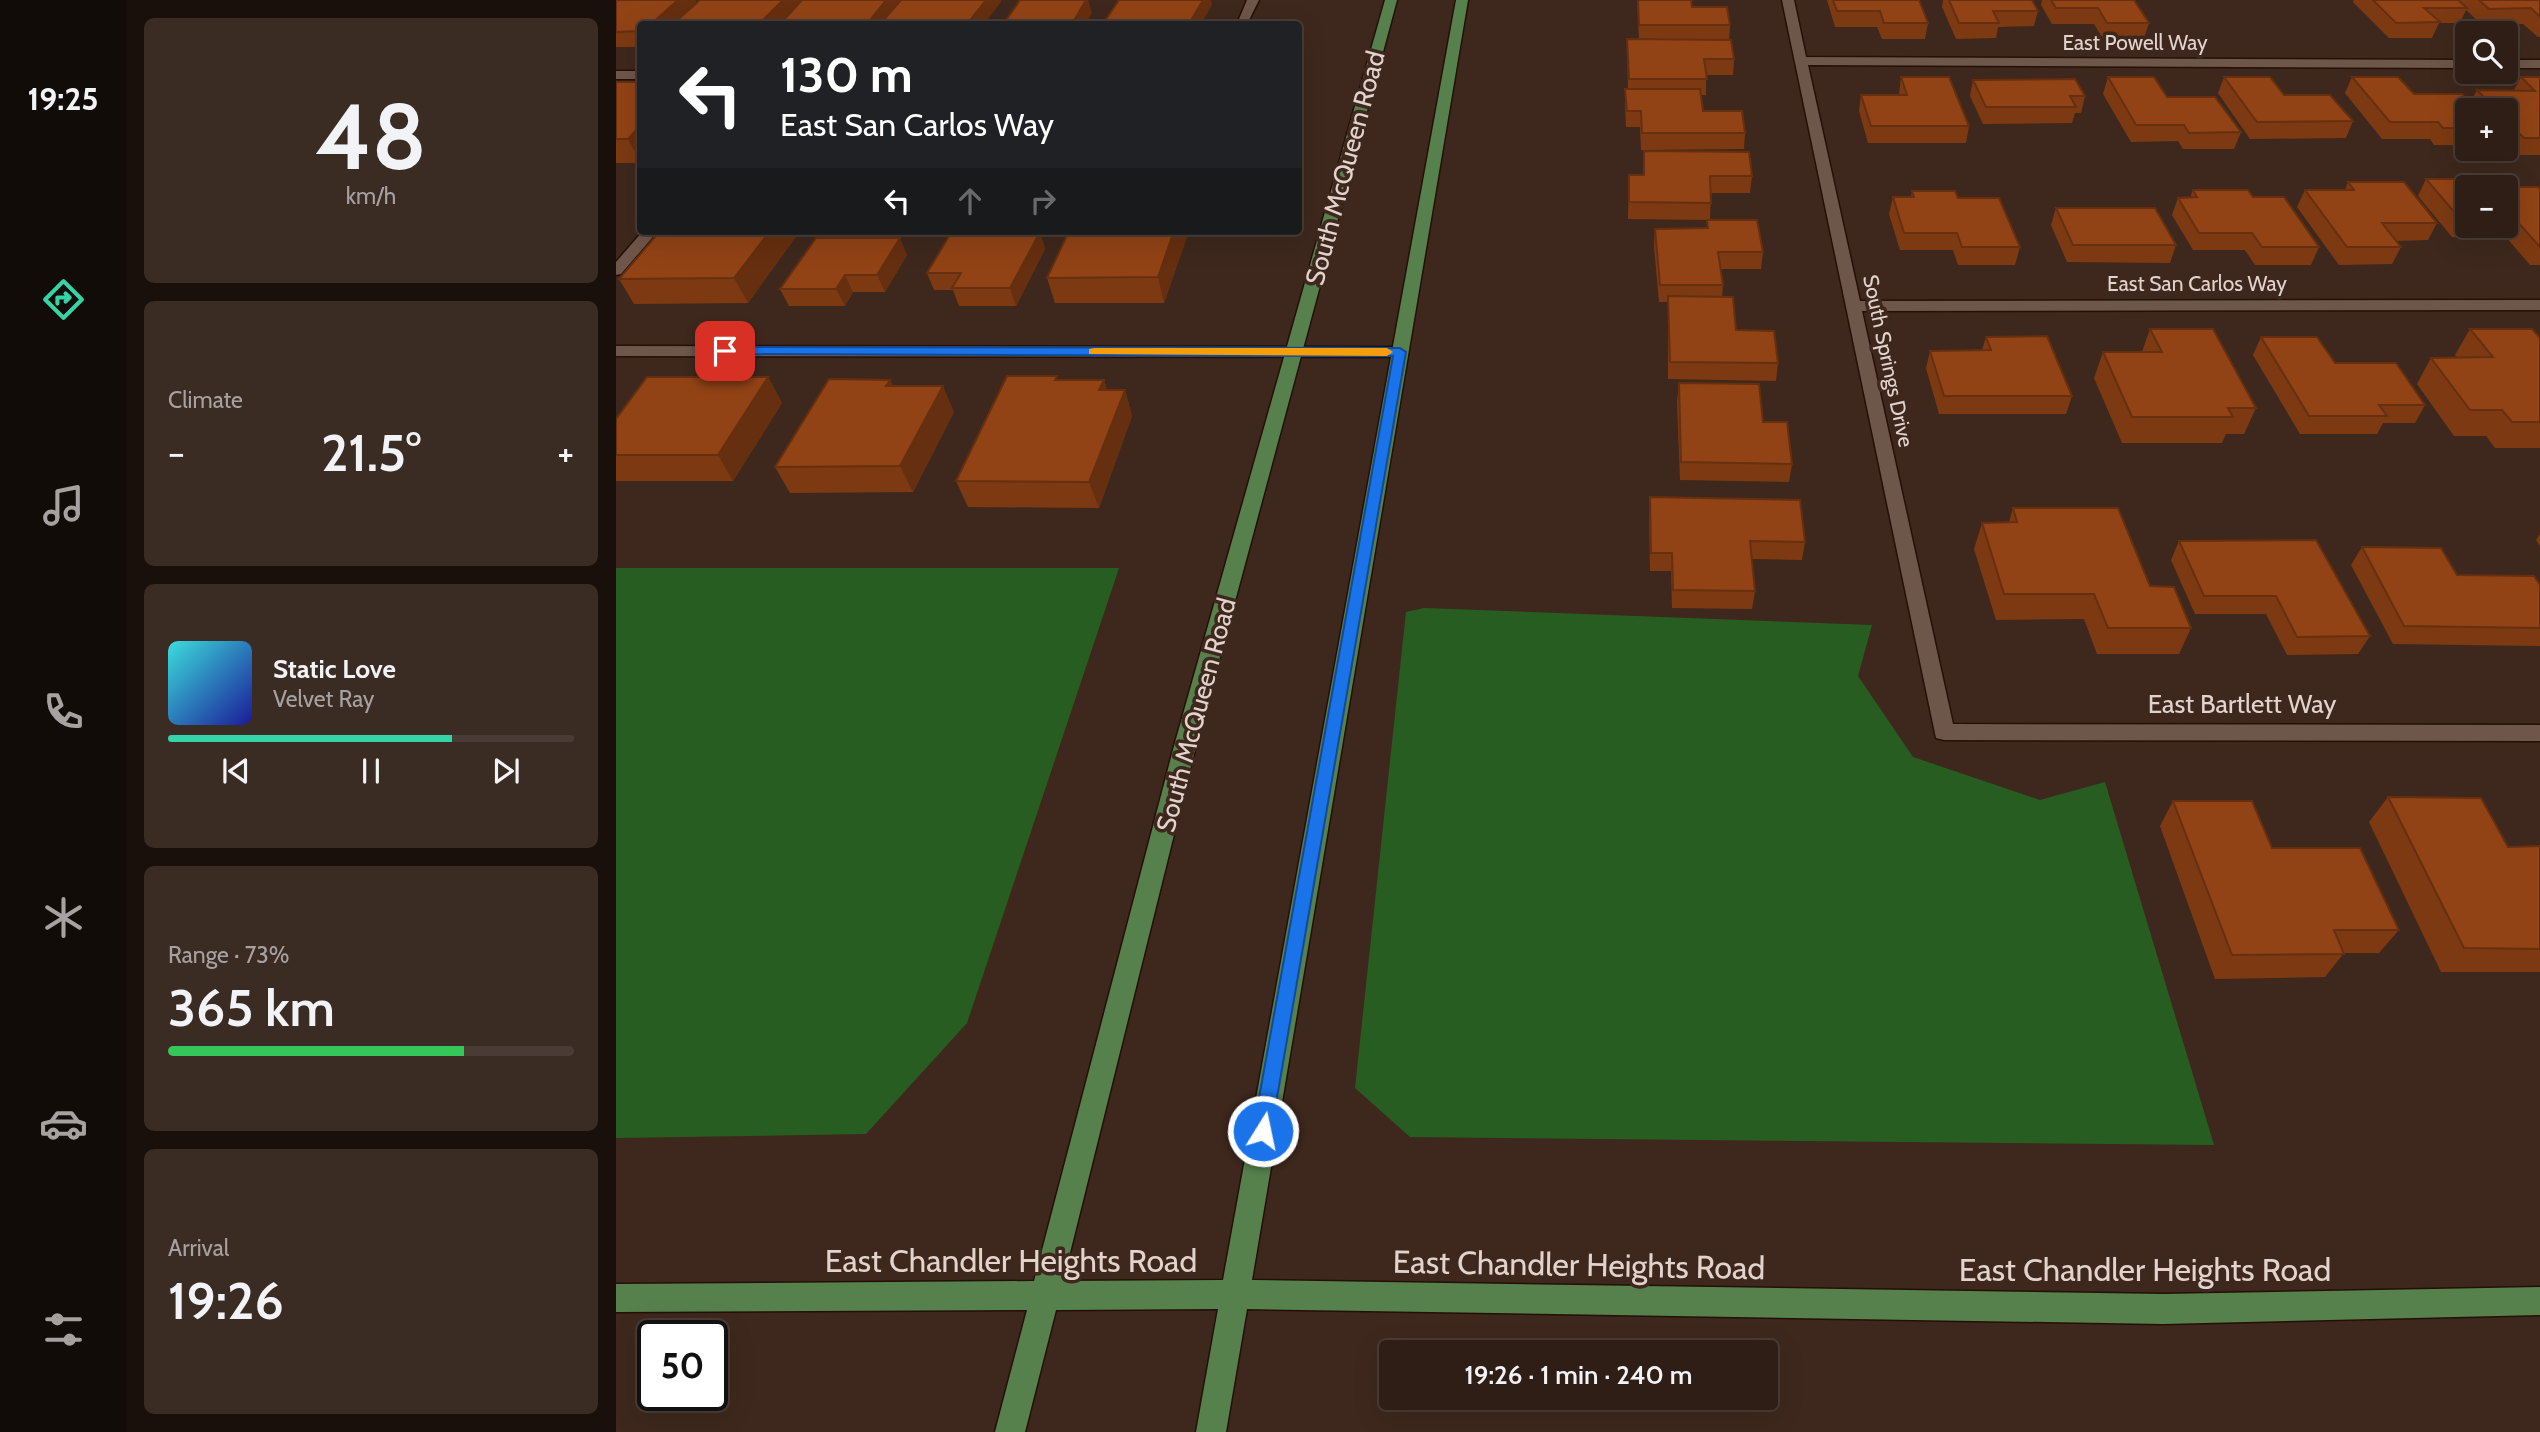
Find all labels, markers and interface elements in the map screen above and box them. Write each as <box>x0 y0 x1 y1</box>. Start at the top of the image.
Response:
map controls <box>2455 21 2518 238</box>
button: search <box>2455 21 2518 84</box>
street label: East Powell Way <box>2062 30 2208 55</box>
text: 130 m <box>780 45 913 104</box>
street label: South McQueen Road <box>1298 47 1392 289</box>
icon: left <box>665 49 756 140</box>
text: 19:25 <box>27 79 99 118</box>
text: 48 <box>315 81 427 192</box>
button: + <box>2455 98 2518 161</box>
text: East San Carlos Way <box>780 105 1054 144</box>
button: − <box>2455 175 2518 238</box>
text: km/h <box>346 182 396 210</box>
icon: left <box>878 182 916 220</box>
icon: ahead <box>951 182 989 220</box>
icon: right <box>1024 182 1062 220</box>
street label: East San Carlos Way <box>2107 271 2287 296</box>
street label: South Springs Drive <box>1858 272 1919 450</box>
icon: directions <box>39 275 88 324</box>
pin <box>695 321 755 381</box>
icon: arrive <box>706 332 744 370</box>
text: Climate <box>168 386 243 414</box>
text: 21.5° <box>321 421 421 484</box>
text: − <box>168 429 185 476</box>
text: + <box>557 429 574 476</box>
icon: music <box>39 481 88 530</box>
street label: South McQueen Road <box>1149 594 1243 836</box>
text: Static Love <box>273 653 396 685</box>
text: Velvet Ray <box>273 685 374 713</box>
icon: phone <box>39 687 88 736</box>
street label: East Bartlett Way <box>2148 688 2336 720</box>
icon: previous <box>217 752 255 790</box>
icon: pause <box>352 752 390 790</box>
icon: next <box>487 752 525 790</box>
icon: climate <box>39 893 88 942</box>
text: Range · 73% <box>168 941 289 969</box>
text: 365 km <box>168 976 335 1039</box>
position arrow <box>1226 1094 1300 1168</box>
icon: car <box>39 1099 88 1148</box>
text: Arrival <box>168 1234 229 1262</box>
street label: East Chandler Heights Road <box>825 1241 1197 1280</box>
street label: East Chandler Heights Road <box>1392 1242 1766 1287</box>
street label: East Chandler Heights Road <box>1959 1250 2331 1289</box>
text: 19:26 <box>168 1269 284 1332</box>
icon: filters <box>39 1305 88 1354</box>
speed limit sign: 50 <box>637 1320 728 1411</box>
text: 19:26 · 1 min · 240 m <box>1465 1359 1692 1391</box>

